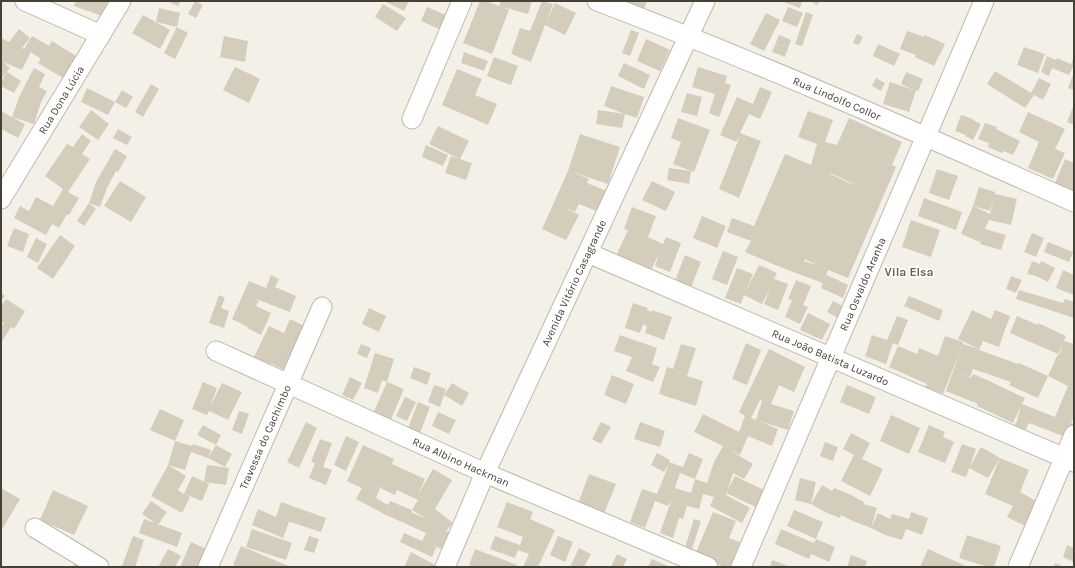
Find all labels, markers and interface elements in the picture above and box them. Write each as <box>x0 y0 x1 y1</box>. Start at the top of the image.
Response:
street label: Rua Dona Lúcia <box>35 63 87 136</box>
street label: Rua Lindolfo Collor <box>791 74 883 123</box>
street label: Avenida Vitório Casagrande <box>539 217 609 348</box>
street label: Rua Osvaldo Aranha <box>837 235 888 333</box>
district label: Vila Elsa <box>885 265 933 279</box>
street label: Rua João Batista Luzardo <box>770 326 891 388</box>
street label: Travessa do Cachimbo <box>236 383 294 491</box>
street label: Rua Albino Hackman <box>411 435 512 489</box>

